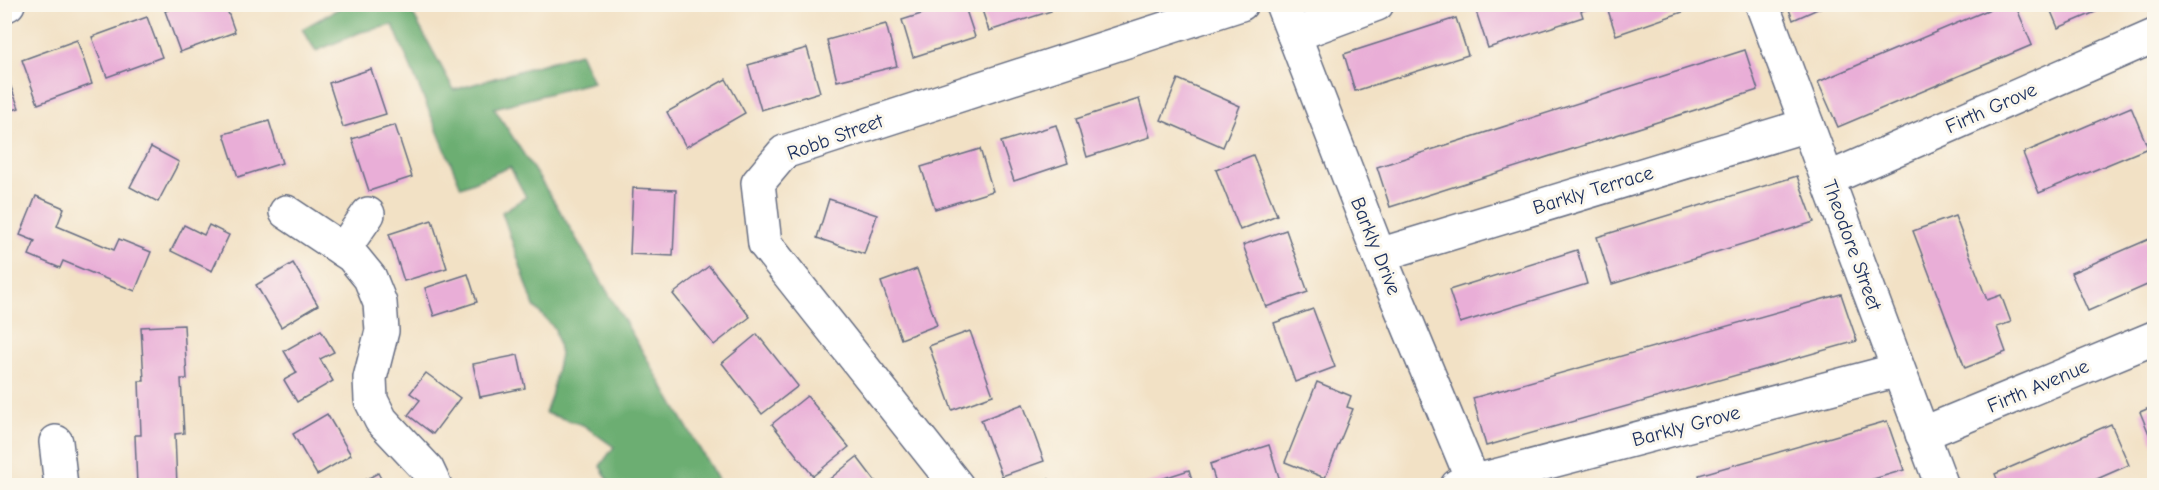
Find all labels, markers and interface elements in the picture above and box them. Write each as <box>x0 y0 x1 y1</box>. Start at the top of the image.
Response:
street label: Firth Grove <box>1942 78 2040 138</box>
street label: Robb Street <box>784 109 887 165</box>
street label: Barkly Terrace <box>1530 161 1656 219</box>
street label: Theodore Street <box>1818 177 1887 315</box>
street label: Barkly Drive <box>1346 194 1406 298</box>
street label: Firth Avenue <box>1984 354 2092 418</box>
street label: Barkly Grove <box>1630 401 1742 451</box>

